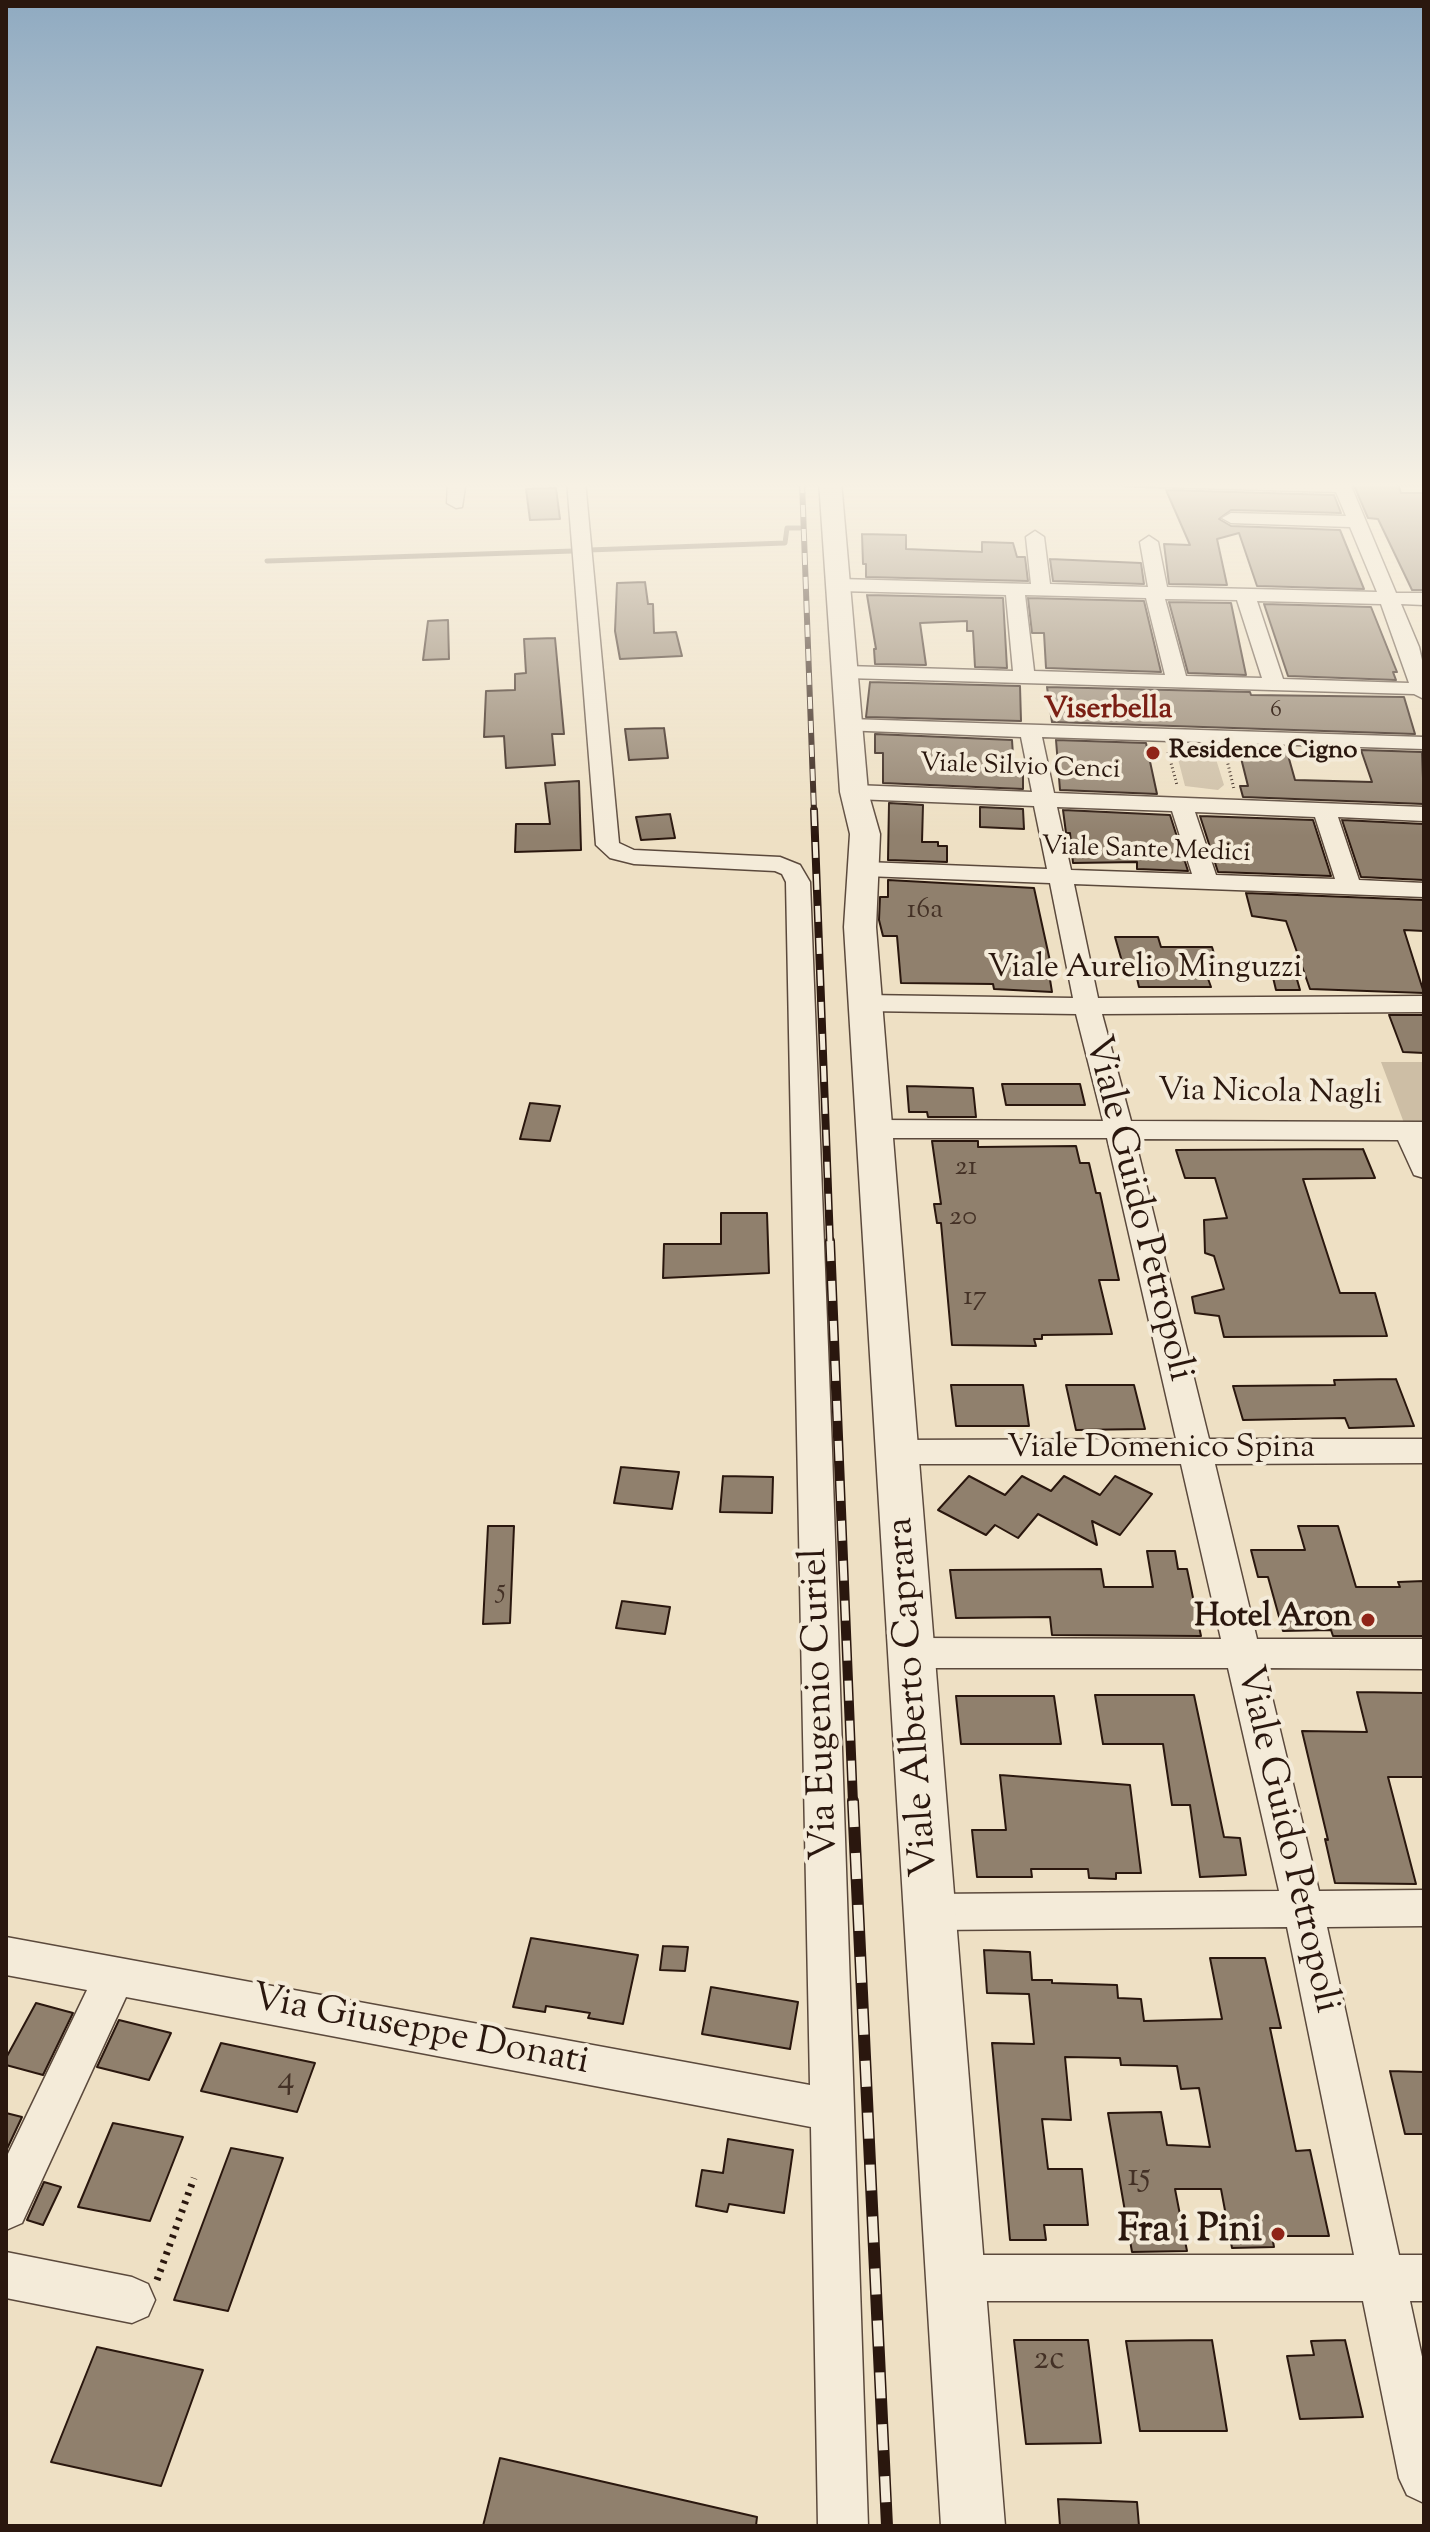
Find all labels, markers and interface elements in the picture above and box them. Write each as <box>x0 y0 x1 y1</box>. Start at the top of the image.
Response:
district label: Viserbella <box>1044 694 1172 730</box>
house number: 6 <box>1270 698 1282 726</box>
place label: Residence Cigno <box>1169 737 1357 769</box>
marker: Residence Cigno <box>1144 744 1162 762</box>
street label: Viale Silvio Cenci <box>919 750 1121 788</box>
street label: Viale Sante Medici <box>1041 833 1251 871</box>
house number: 16a <box>907 895 943 929</box>
street label: Viale Aurelio Minguzzi <box>988 952 1302 990</box>
street label: Viale Guido Petropoli <box>1071 1032 1201 1386</box>
street label: Via Nicola Nagli <box>1157 1074 1383 1116</box>
house number: 21 <box>955 1152 977 1186</box>
house number: 20 <box>949 1202 977 1236</box>
house number: 17 <box>963 1282 987 1316</box>
street label: Viale Domenico Spina <box>1007 1432 1315 1470</box>
street label: Viale Alberto Caprara <box>881 1516 951 1878</box>
street label: Via Eugenio Curiel <box>795 1547 851 1861</box>
house number: 5 <box>496 1575 506 1609</box>
place label: Hotel Aron <box>1194 1601 1352 1639</box>
marker: Hotel Aron <box>1359 1611 1377 1629</box>
street label: Viale Guido Petropoli <box>1223 1662 1347 2018</box>
street label: Via Giuseppe Donati <box>248 1978 592 2088</box>
house number: 4 <box>277 2062 295 2102</box>
house number: 15 <box>1127 2159 1151 2199</box>
place label: Fra i Pini <box>1118 2211 1262 2257</box>
marker: Fra i Pini <box>1269 2225 1287 2243</box>
house number: 2c <box>1033 2342 1065 2382</box>

